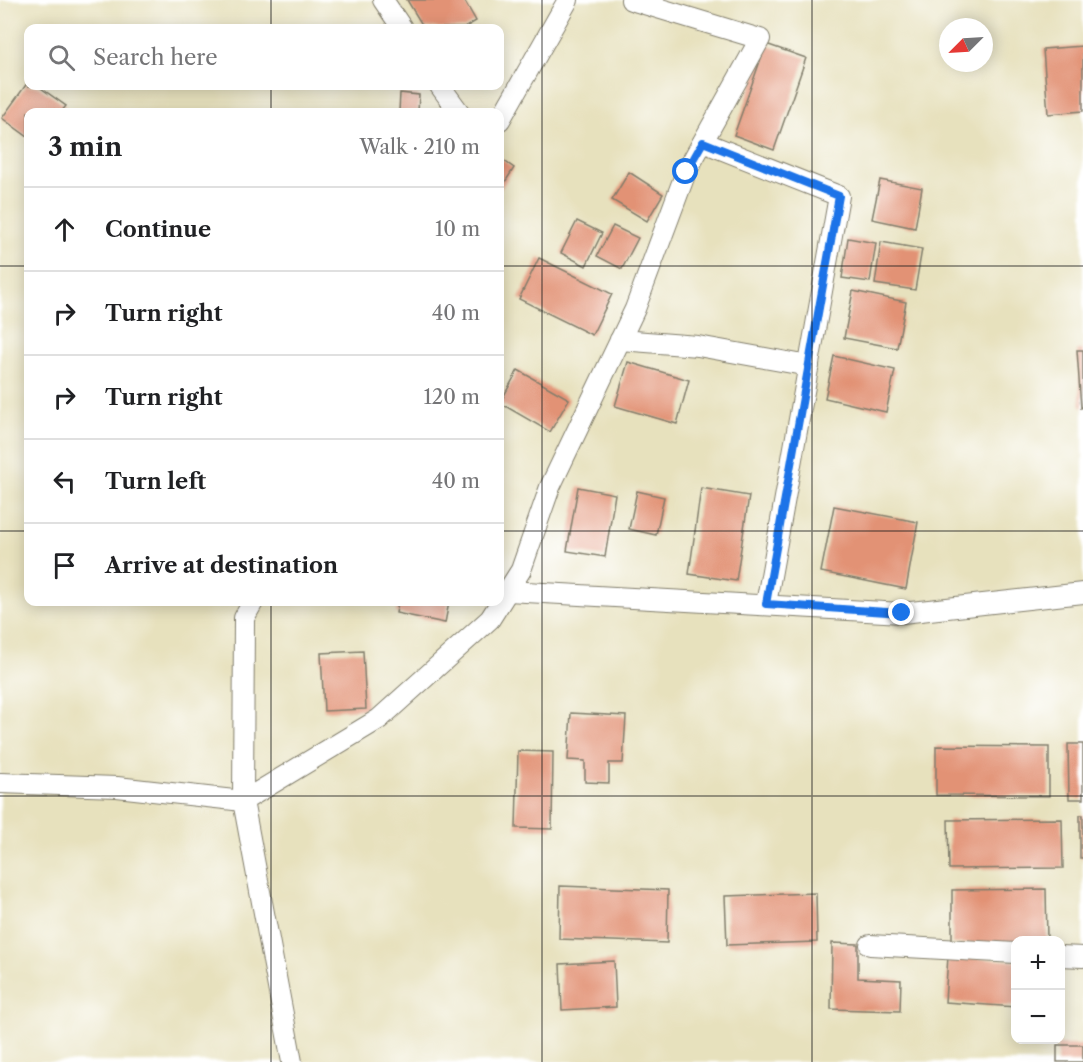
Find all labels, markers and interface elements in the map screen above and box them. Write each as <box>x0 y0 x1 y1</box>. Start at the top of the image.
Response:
north arrow <box>939 18 993 72</box>
search box <box>24 24 504 90</box>
icon: search <box>45 41 78 74</box>
text: Search here <box>93 44 218 71</box>
text: 3 min <box>48 131 122 163</box>
text: Walk · 210 m <box>359 135 480 159</box>
route start <box>672 158 698 184</box>
icon: ahead <box>48 213 81 246</box>
text: Continue <box>105 216 211 243</box>
text: 10 m <box>435 217 480 241</box>
icon: right <box>48 297 81 330</box>
text: Turn right <box>105 300 223 327</box>
text: 40 m <box>432 301 480 325</box>
icon: right <box>48 381 81 414</box>
text: Turn right <box>105 384 223 411</box>
text: 120 m <box>423 385 480 409</box>
icon: left <box>48 465 81 498</box>
text: Turn left <box>105 468 206 495</box>
text: 40 m <box>432 469 480 493</box>
icon: arrive <box>48 549 81 582</box>
text: Arrive at destination <box>105 552 338 579</box>
route end <box>888 599 914 625</box>
map controls <box>1011 936 1065 1044</box>
button: + <box>1011 936 1065 990</box>
button: − <box>1011 990 1065 1044</box>

